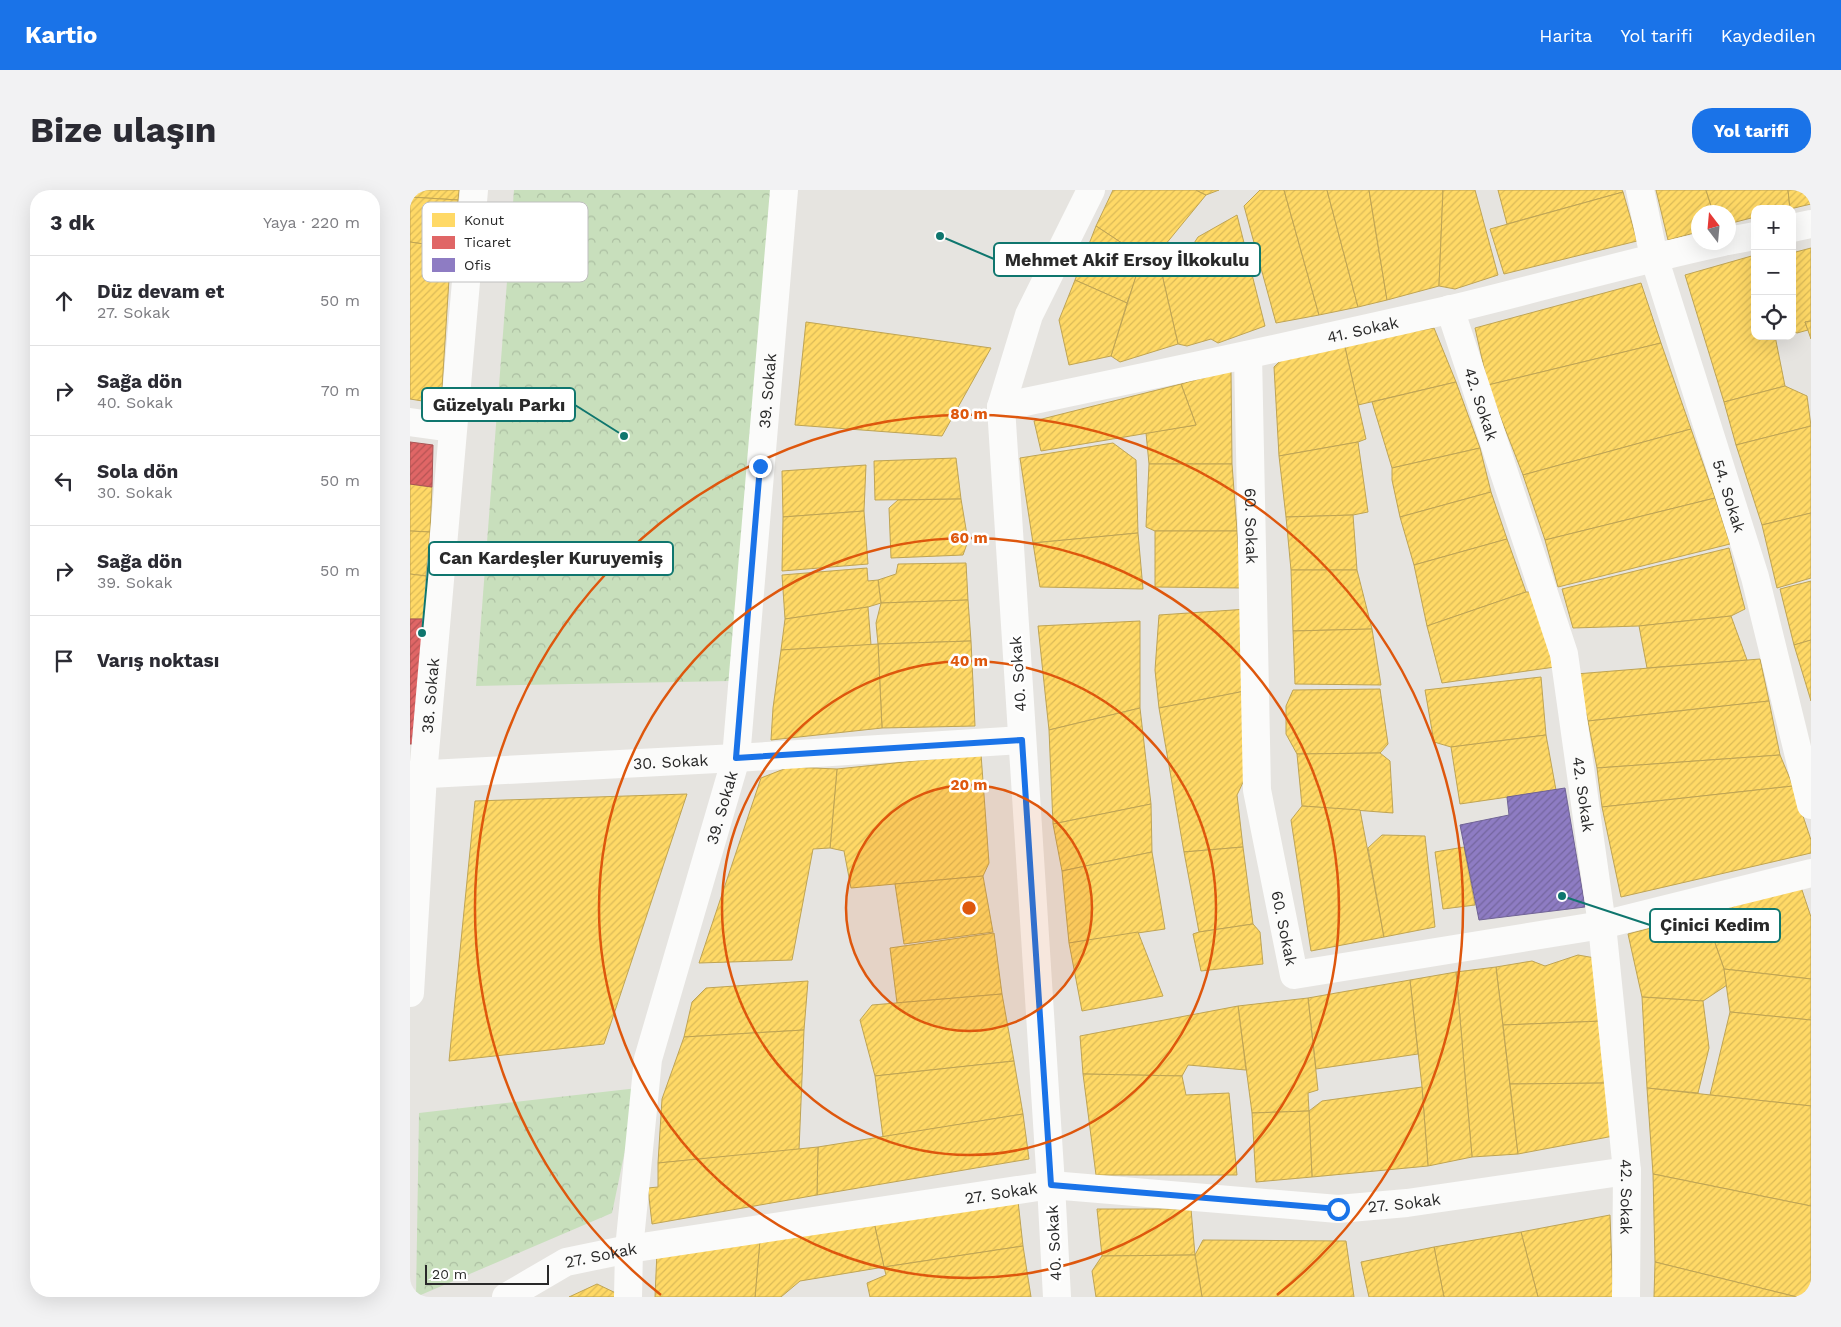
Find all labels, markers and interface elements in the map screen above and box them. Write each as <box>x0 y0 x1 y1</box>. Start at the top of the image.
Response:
text: Kartio <box>25 21 97 49</box>
text: Harita <box>1539 25 1593 46</box>
text: Yol tarifi <box>1621 25 1693 46</box>
text: Kaydedilen <box>1721 25 1816 46</box>
button: Yol tarifi <box>1692 108 1811 153</box>
text: Bize ulaşın <box>30 109 217 151</box>
legend <box>422 202 588 282</box>
north arrow <box>1691 205 1736 250</box>
map controls <box>1751 205 1796 340</box>
button: + <box>1751 205 1796 250</box>
text: 3 dk <box>50 210 95 235</box>
text: Konut <box>464 212 504 228</box>
text: Yaya · 220 m <box>263 213 360 232</box>
text: Ticaret <box>464 234 511 250</box>
callout: Mehmet Akif Ersoy İlkokulu <box>994 243 1260 276</box>
text: Mehmet Akif Ersoy İlkokulu <box>1005 249 1249 270</box>
button: − <box>1751 250 1796 295</box>
text: Ofis <box>464 257 491 273</box>
text: Düz devam et <box>97 280 224 303</box>
icon: ahead <box>50 287 78 315</box>
text: 50 m <box>320 291 360 310</box>
button: locate <box>1751 295 1796 340</box>
text: 27. Sokak <box>97 303 170 322</box>
street label: 41. Sokak <box>1325 312 1400 346</box>
street label: 39. Sokak <box>754 352 780 429</box>
street label: 42. Sokak <box>1460 365 1502 443</box>
text: Sağa dön <box>97 370 182 393</box>
icon: right <box>50 377 78 405</box>
text: 70 m <box>321 381 360 400</box>
callout: Güzelyalı Parkı <box>422 388 575 421</box>
text: 40. Sokak <box>97 393 173 412</box>
text: Güzelyalı Parkı <box>433 394 565 415</box>
text: 80 m <box>950 405 988 423</box>
route end <box>749 455 772 478</box>
street label: 54. Sokak <box>1709 457 1750 535</box>
text: Sola dön <box>97 460 178 483</box>
icon: left <box>50 467 78 495</box>
text: 50 m <box>320 471 360 490</box>
text: 30. Sokak <box>97 483 173 502</box>
street label: 60. Sokak <box>1241 488 1262 564</box>
text: 60 m <box>950 529 988 547</box>
callout: Can Kardeşler Kuruyemiş <box>429 542 673 575</box>
text: Can Kardeşler Kuruyemiş <box>439 547 663 568</box>
text: Sağa dön <box>97 550 182 573</box>
icon: right <box>50 557 78 585</box>
text: 50 m <box>320 561 360 580</box>
text: 39. Sokak <box>97 573 173 592</box>
street label: 40. Sokak <box>1006 635 1030 713</box>
icon: arrive <box>50 647 78 675</box>
text: Varış noktası <box>97 649 219 672</box>
text: 40 m <box>950 652 988 670</box>
street label: 38. Sokak <box>417 657 443 734</box>
street label: 30. Sokak <box>632 750 709 773</box>
street label: 42. Sokak <box>1569 755 1598 833</box>
street label: 39. Sokak <box>702 769 741 846</box>
text: 20 m <box>950 776 988 794</box>
street label: 60. Sokak <box>1268 889 1301 967</box>
centre of rings <box>960 899 978 917</box>
callout: Çinici Kedim <box>1650 909 1780 942</box>
text: Çinici Kedim <box>1660 914 1770 935</box>
street label: 42. Sokak <box>1616 1158 1637 1235</box>
street label: 27. Sokak <box>963 1178 1039 1207</box>
street label: 27. Sokak <box>1367 1189 1442 1216</box>
route start <box>1327 1198 1350 1221</box>
street label: 40. Sokak <box>1043 1205 1065 1281</box>
street label: 27. Sokak <box>563 1238 638 1272</box>
scale bar <box>425 1262 549 1285</box>
text: 20 m <box>432 1266 467 1282</box>

